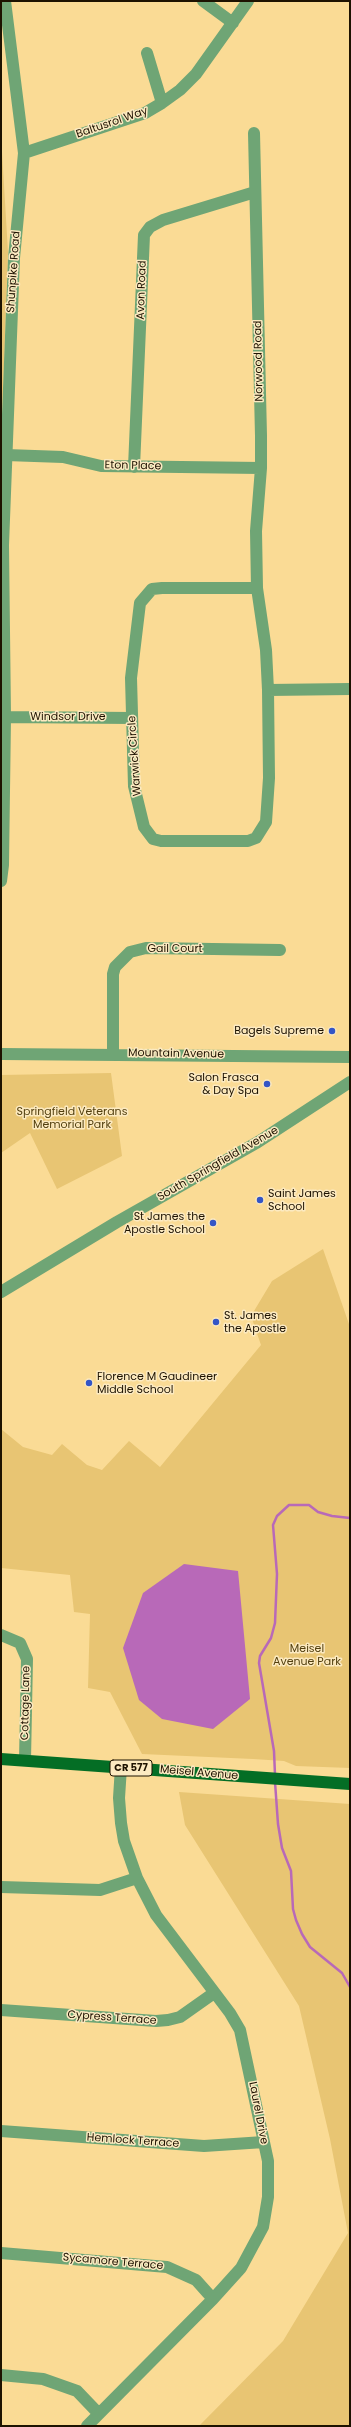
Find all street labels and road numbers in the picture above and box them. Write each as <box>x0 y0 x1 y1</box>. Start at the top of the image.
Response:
street label: Baltusrol Way <box>74 105 150 141</box>
street label: Shunpike Road <box>5 231 23 313</box>
street label: Avon Road <box>134 260 150 320</box>
street label: Norwood Road <box>252 320 266 402</box>
street label: Eton Place <box>105 459 161 473</box>
street label: Windsor Drive <box>30 710 106 724</box>
street label: Warwick Circle <box>126 715 144 797</box>
street label: Gail Court <box>147 942 203 956</box>
street label: Mountain Avenue <box>128 1047 224 1061</box>
street label: South Springfield Avenue <box>155 1124 281 1204</box>
street label: Cottage Lane <box>19 1666 33 1740</box>
road number: CR 577 <box>110 1760 152 1776</box>
street label: Meisel Avenue <box>159 1763 239 1783</box>
street label: Cypress Terrace <box>67 2008 157 2028</box>
street label: Laurel Drive <box>245 2081 271 2145</box>
street label: Hemlock Terrace <box>86 2131 180 2151</box>
street label: Sycamore Terrace <box>62 2251 164 2273</box>

